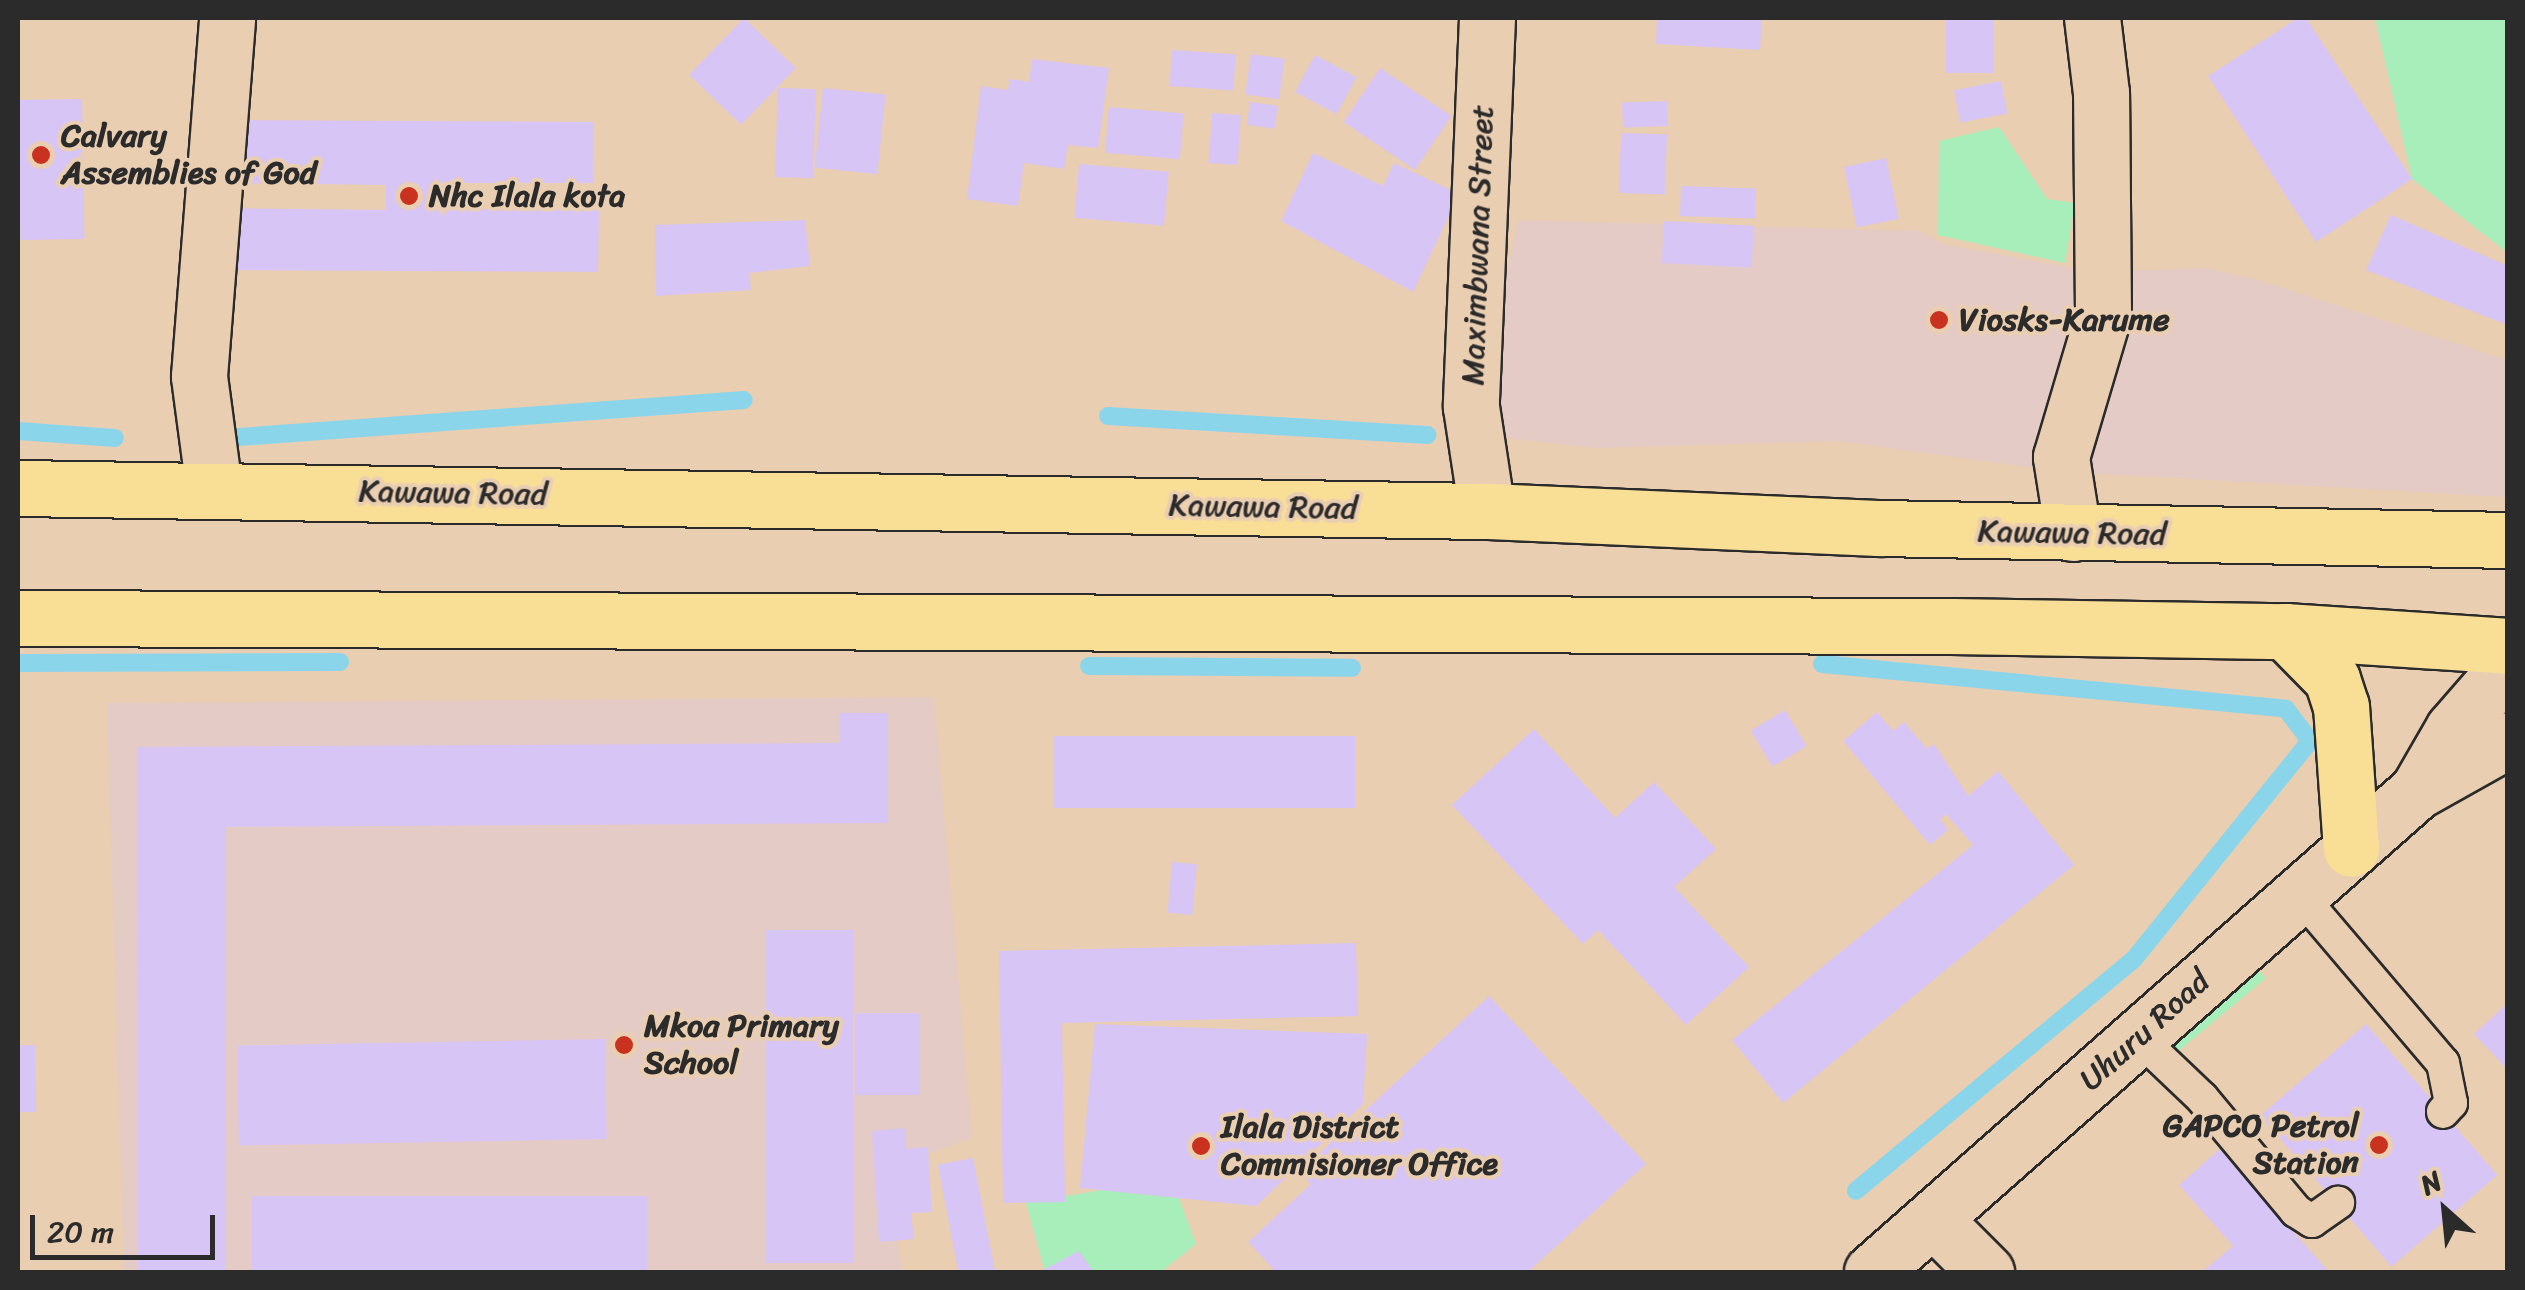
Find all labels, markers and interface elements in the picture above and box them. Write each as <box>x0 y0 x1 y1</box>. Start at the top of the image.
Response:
street label: Maximbwana Street <box>1454 104 1502 386</box>
place label: Calvary Assemblies of God <box>61 118 317 193</box>
marker: Calvary Assemblies of God <box>30 144 52 166</box>
place label: Nhc Ilala kota <box>429 177 627 215</box>
marker: Nhc Ilala kota <box>398 185 420 207</box>
place label: Viosks-Karume <box>1959 301 2170 339</box>
marker: Viosks-Karume <box>1928 309 1950 331</box>
street label: Kawawa Road <box>358 472 548 514</box>
street label: Kawawa Road <box>1168 486 1358 528</box>
street label: Kawawa Road <box>1977 512 2167 554</box>
street label: Uhuru Road <box>2072 962 2218 1100</box>
place label: Mkoa Primary School <box>644 1008 839 1083</box>
marker: Mkoa Primary School <box>613 1034 635 1056</box>
place label: GAPCO Petrol Station <box>2163 1108 2359 1183</box>
place label: Ilala District Commisioner Office <box>1221 1109 1499 1184</box>
marker: GAPCO Petrol Station <box>2368 1134 2390 1156</box>
marker: Ilala District Commisioner Office <box>1190 1135 1212 1157</box>
text: N <box>2411 1157 2451 1209</box>
north arrow <box>2395 1160 2495 1260</box>
scale bar <box>35 1195 220 1257</box>
text: 20 m <box>47 1205 114 1259</box>

